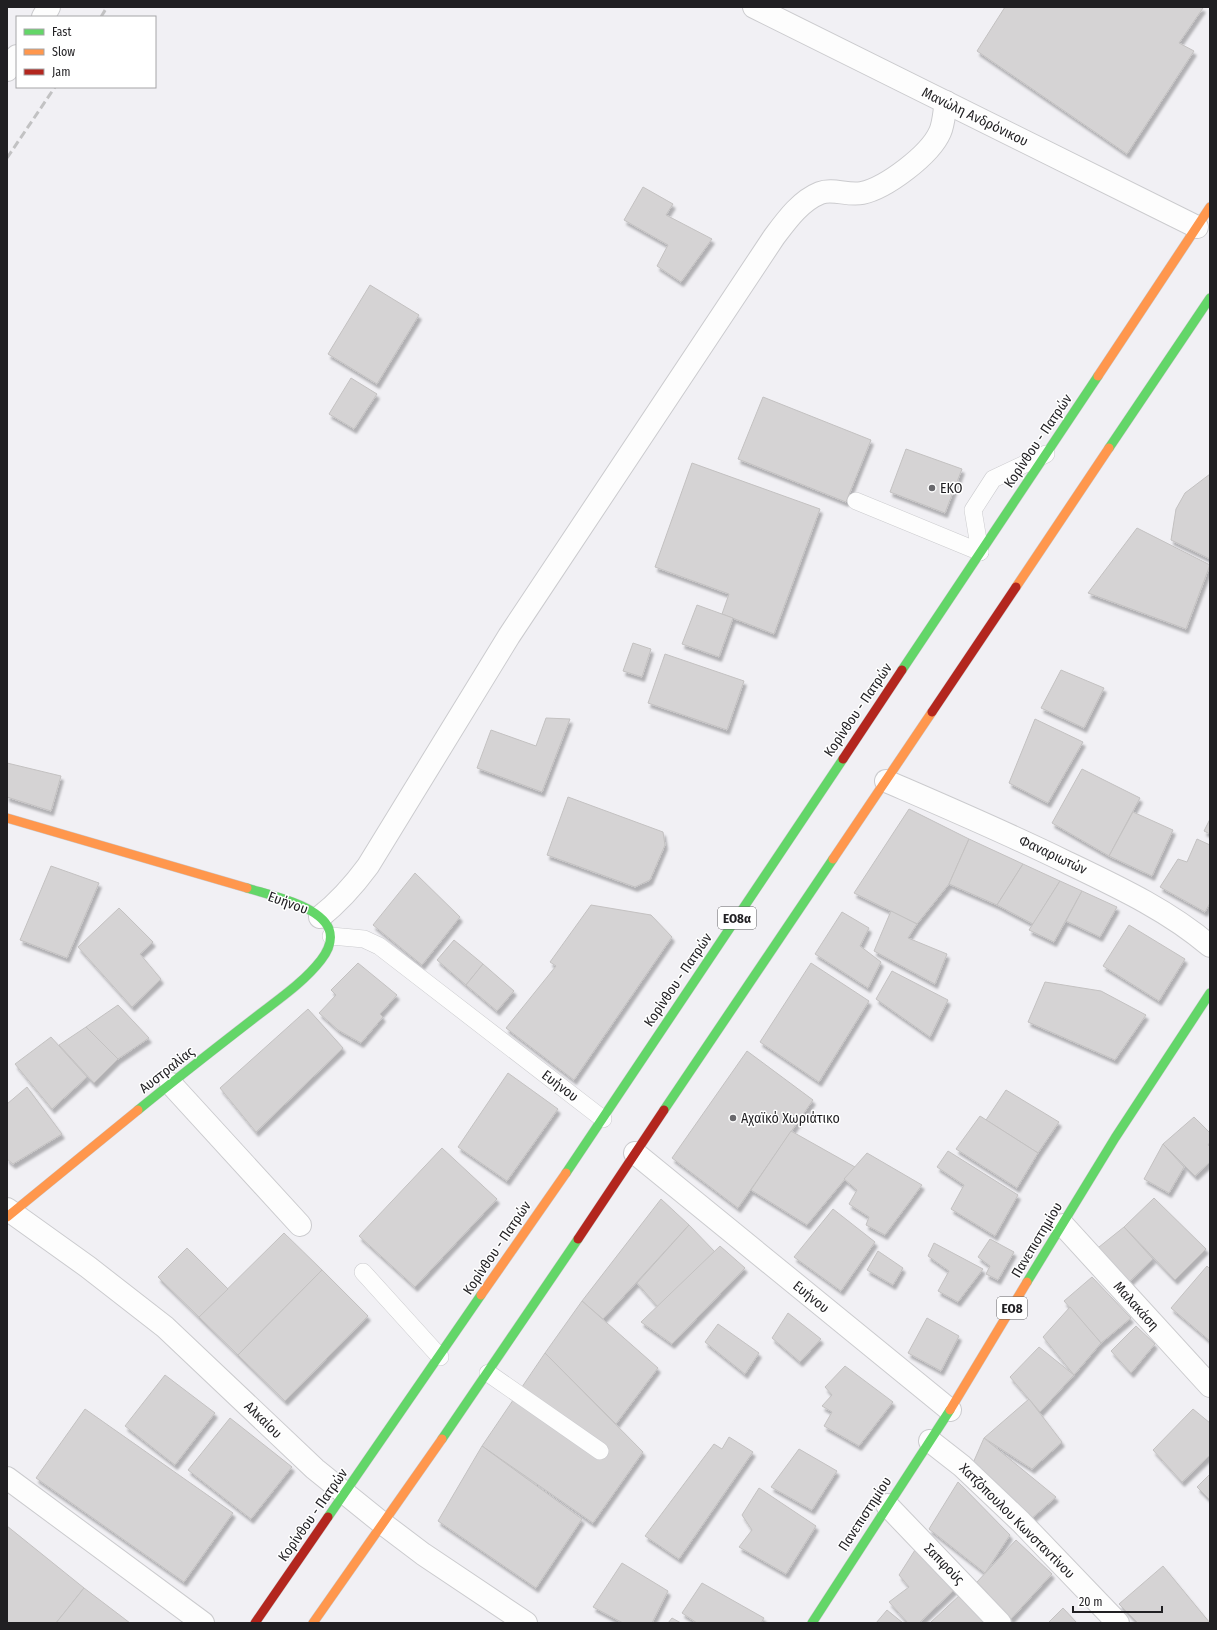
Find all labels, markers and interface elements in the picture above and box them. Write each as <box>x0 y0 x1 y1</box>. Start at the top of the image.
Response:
legend <box>16 16 156 88</box>
text: Fast <box>52 25 71 39</box>
text: Slow <box>52 45 75 59</box>
text: Jam <box>52 65 70 79</box>
street label: Μανώλη Ανδρόνικου <box>919 84 1031 150</box>
street label: Κορίνθου - Πατρών <box>1000 391 1076 491</box>
place label: EKO <box>940 480 963 497</box>
marker: EKO <box>927 483 937 493</box>
street label: Κορίνθου - Πατρών <box>820 660 896 760</box>
street label: Φαναριωτών <box>1016 832 1090 878</box>
street label: Ευήνου <box>266 888 310 918</box>
road number: ΕΟ8α <box>718 907 756 929</box>
street label: Κορίνθου - Πατρών <box>640 930 716 1030</box>
street label: Αυστραλίας <box>136 1043 198 1097</box>
street label: Ευήνου <box>538 1067 582 1105</box>
place label: Αχαϊκό Χωριάτικο <box>741 1110 840 1127</box>
marker: Αχαϊκό Χωριάτικο <box>728 1113 738 1123</box>
street label: Κορίνθου - Πατρών <box>459 1198 535 1298</box>
street label: Πανεπιστημίου <box>1008 1199 1066 1281</box>
street label: Ευήνου <box>790 1277 832 1317</box>
street label: Μαλακάση <box>1110 1278 1162 1334</box>
road number: ΕΟ8 <box>997 1297 1027 1319</box>
street label: Αλκαίου <box>241 1398 285 1442</box>
street label: Χατζόπουλου Κωνσταντίνου <box>956 1460 1078 1582</box>
street label: Κορίνθου - Πατρών <box>275 1465 351 1565</box>
street label: Πανεπιστημίου <box>835 1474 895 1554</box>
street label: Σαπφούς <box>920 1540 968 1588</box>
scale bar <box>1073 1588 1162 1614</box>
text: 20 m <box>1079 1595 1103 1609</box>

